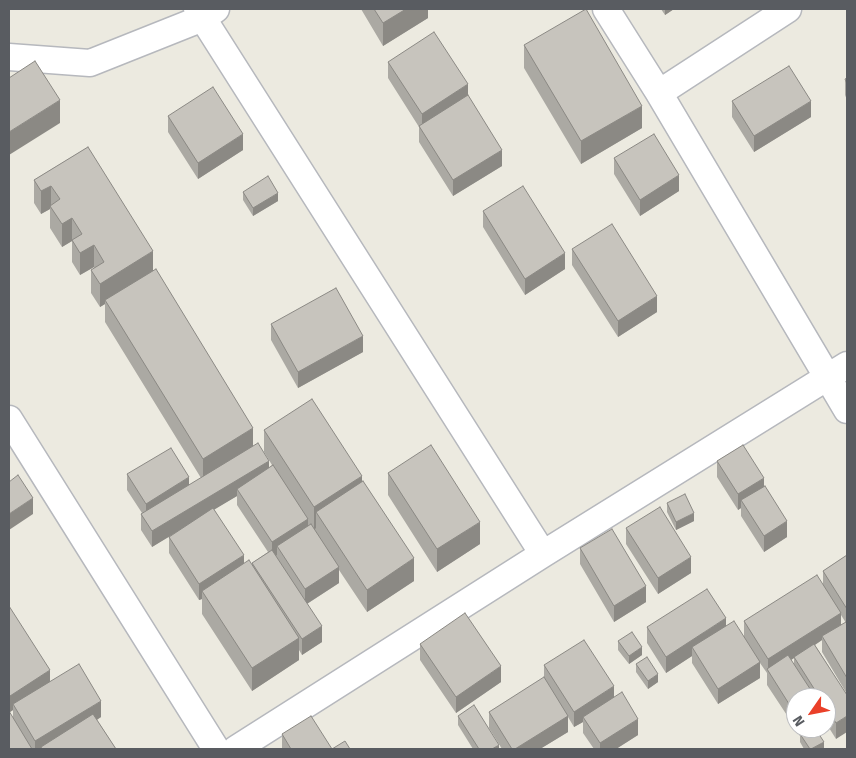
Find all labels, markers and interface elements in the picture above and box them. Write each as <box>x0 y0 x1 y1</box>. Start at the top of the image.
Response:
north arrow <box>786 688 836 738</box>
text: N <box>789 712 809 729</box>

